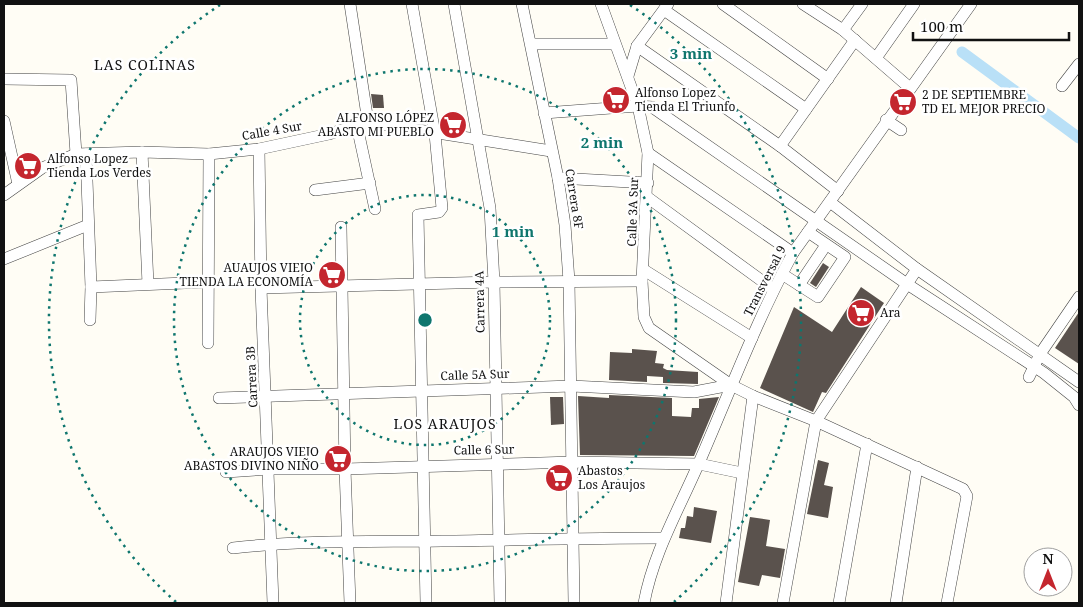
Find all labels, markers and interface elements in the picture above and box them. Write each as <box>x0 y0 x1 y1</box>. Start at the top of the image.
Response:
scale bar <box>913 10 1069 42</box>
text: 100 m <box>920 16 963 36</box>
text: 3 min <box>670 43 712 63</box>
district label: LAS COLINAS <box>94 55 196 74</box>
place label: Alfonso Lopez Tienda El Triunfo <box>635 84 736 115</box>
supermarket icon: Alfonso Lopez Tienda El Triunfo <box>601 85 631 115</box>
place label: 2 DE SEPTIEMBRE TD EL MEJOR PRECIO <box>922 86 1046 117</box>
supermarket icon: 2 DE SEPTIEMBRE TD EL MEJOR PRECIO <box>888 87 918 117</box>
place label: ALFONSO LÓPEZ ABASTO MI PUEBLO <box>318 109 434 140</box>
supermarket icon: ALFONSO LÓPEZ ABASTO MI PUEBLO <box>438 110 468 140</box>
street label: Calle 4 Sur <box>241 117 304 144</box>
text: 2 min <box>581 132 623 152</box>
place label: Alfonso Lopez Tienda Los Verdes <box>47 150 151 181</box>
supermarket icon: Alfonso Lopez Tienda Los Verdes <box>13 151 43 181</box>
street label: Carrera 8F <box>561 167 588 230</box>
street label: Calle 3A Sur <box>623 177 642 247</box>
text: 1 min <box>492 221 534 241</box>
street label: Transversal 9 <box>739 242 790 319</box>
place label: AUAUJOS VIEJO TIENDA LA ECONOMÍA <box>180 259 314 290</box>
supermarket icon: AUAUJOS VIEJO TIENDA LA ECONOMÍA <box>317 260 347 290</box>
street label: Carrera 4A <box>470 270 489 333</box>
supermarket icon: Ara <box>846 298 876 328</box>
place label: Ara <box>880 304 901 321</box>
centre of rings <box>416 311 434 329</box>
street label: Carrera 3B <box>241 346 262 408</box>
street label: Calle 5A Sur <box>440 365 510 384</box>
district label: LOS ARAUJOS <box>393 414 497 433</box>
street label: Calle 6 Sur <box>453 440 515 459</box>
place label: ARAUJOS VIEJO ABASTOS DIVINO NIÑO <box>184 443 319 474</box>
supermarket icon: ARAUJOS VIEJO ABASTOS DIVINO NIÑO <box>323 444 353 474</box>
place label: Abastos Los Araujos <box>578 462 645 493</box>
supermarket icon: Abastos Los Araujos <box>544 463 574 493</box>
north arrow <box>1023 547 1073 597</box>
text: N <box>1042 549 1054 568</box>

